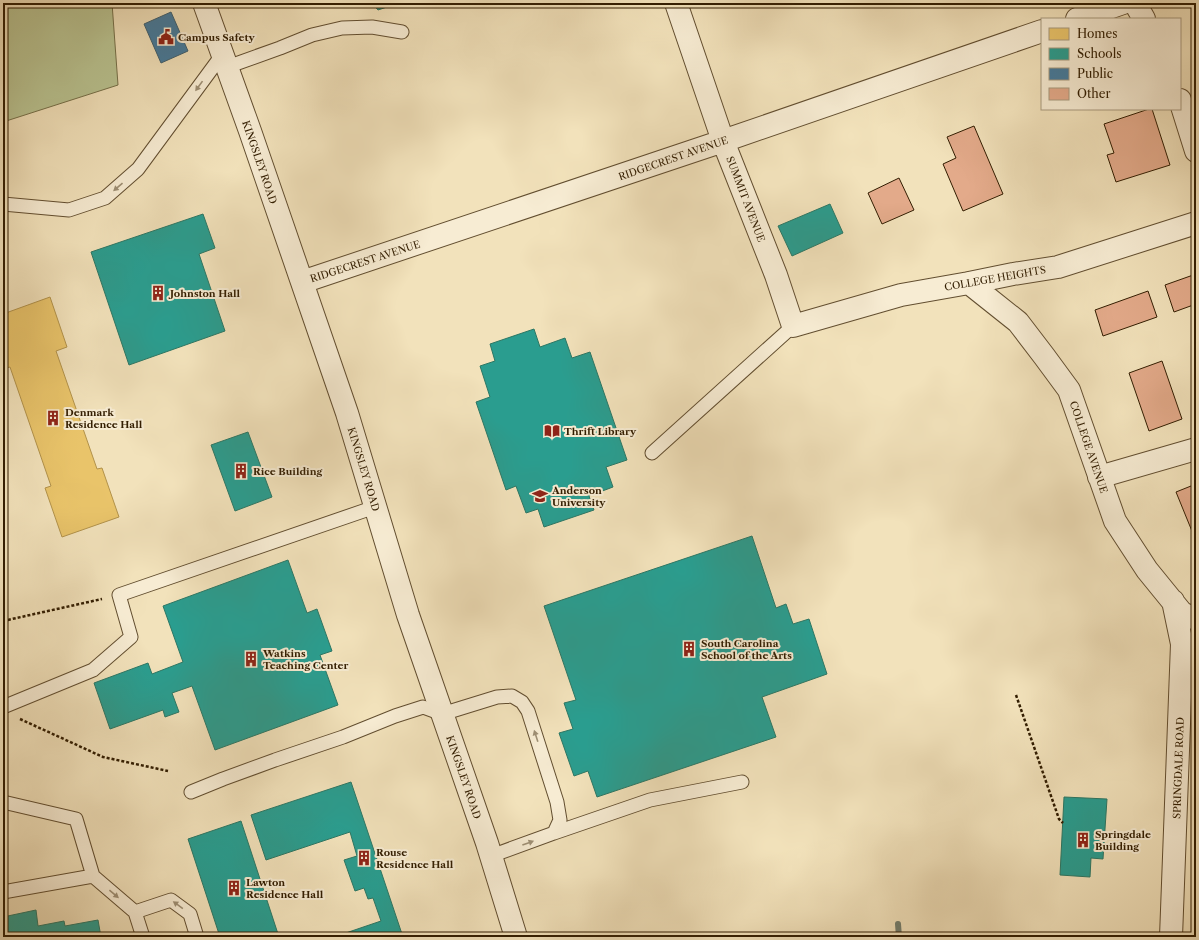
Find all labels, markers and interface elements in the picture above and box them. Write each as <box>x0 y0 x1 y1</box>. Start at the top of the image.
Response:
legend <box>1041 18 1181 110</box>
text: Homes <box>1077 26 1117 41</box>
public building icon: Campus Safety <box>157 28 175 46</box>
place label: Campus Safety <box>178 31 255 44</box>
text: Schools <box>1077 46 1122 61</box>
text: Public <box>1077 66 1113 81</box>
one-way arrow <box>195 81 203 91</box>
text: Other <box>1077 86 1111 101</box>
street label: KINGSLEY ROAD <box>239 119 280 206</box>
street label: RIDGECREST AVENUE <box>617 134 730 183</box>
street label: SUMMIT AVENUE <box>723 154 768 244</box>
one-way arrow <box>113 182 123 191</box>
street label: RIDGECREST AVENUE <box>308 237 422 285</box>
street label: COLLEGE HEIGHTS <box>943 263 1047 294</box>
building icon: Johnston Hall <box>149 284 167 302</box>
place label: Johnston Hall <box>168 287 241 300</box>
street label: COLLEGE AVENUE <box>1067 399 1110 495</box>
place label: Denmark Residence Hall <box>65 406 143 431</box>
building icon: Denmark Residence Hall <box>44 409 62 427</box>
library icon: Thrift Library <box>543 422 561 440</box>
place label: Thrift Library <box>564 425 637 438</box>
street label: KINGSLEY ROAD <box>345 426 382 513</box>
building icon: Rice Building <box>232 462 250 480</box>
place label: Rice Building <box>253 465 322 478</box>
place label: Anderson University <box>551 484 606 509</box>
school or university icon: Anderson University <box>531 487 549 505</box>
place label: South Carolina School of the Arts <box>701 637 792 662</box>
building icon: South Carolina School of the Arts <box>680 640 698 658</box>
place label: Watkins Teaching Center <box>262 647 349 672</box>
building icon: Watkins Teaching Center <box>242 650 260 668</box>
street label: SPRINGDALE ROAD <box>1170 717 1187 819</box>
one-way arrow <box>533 730 539 742</box>
street label: KINGSLEY ROAD <box>443 734 484 821</box>
place label: Springdale Building <box>1095 828 1151 853</box>
building icon: Springdale Building <box>1074 831 1092 849</box>
one-way arrow <box>522 840 534 846</box>
place label: Rouse Residence Hall <box>376 846 454 871</box>
building icon: Rouse Residence Hall <box>355 849 373 867</box>
place label: Lawton Residence Hall <box>246 876 324 901</box>
building icon: Lawton Residence Hall <box>225 879 243 897</box>
one-way arrow <box>109 889 120 898</box>
one-way arrow <box>172 901 183 909</box>

